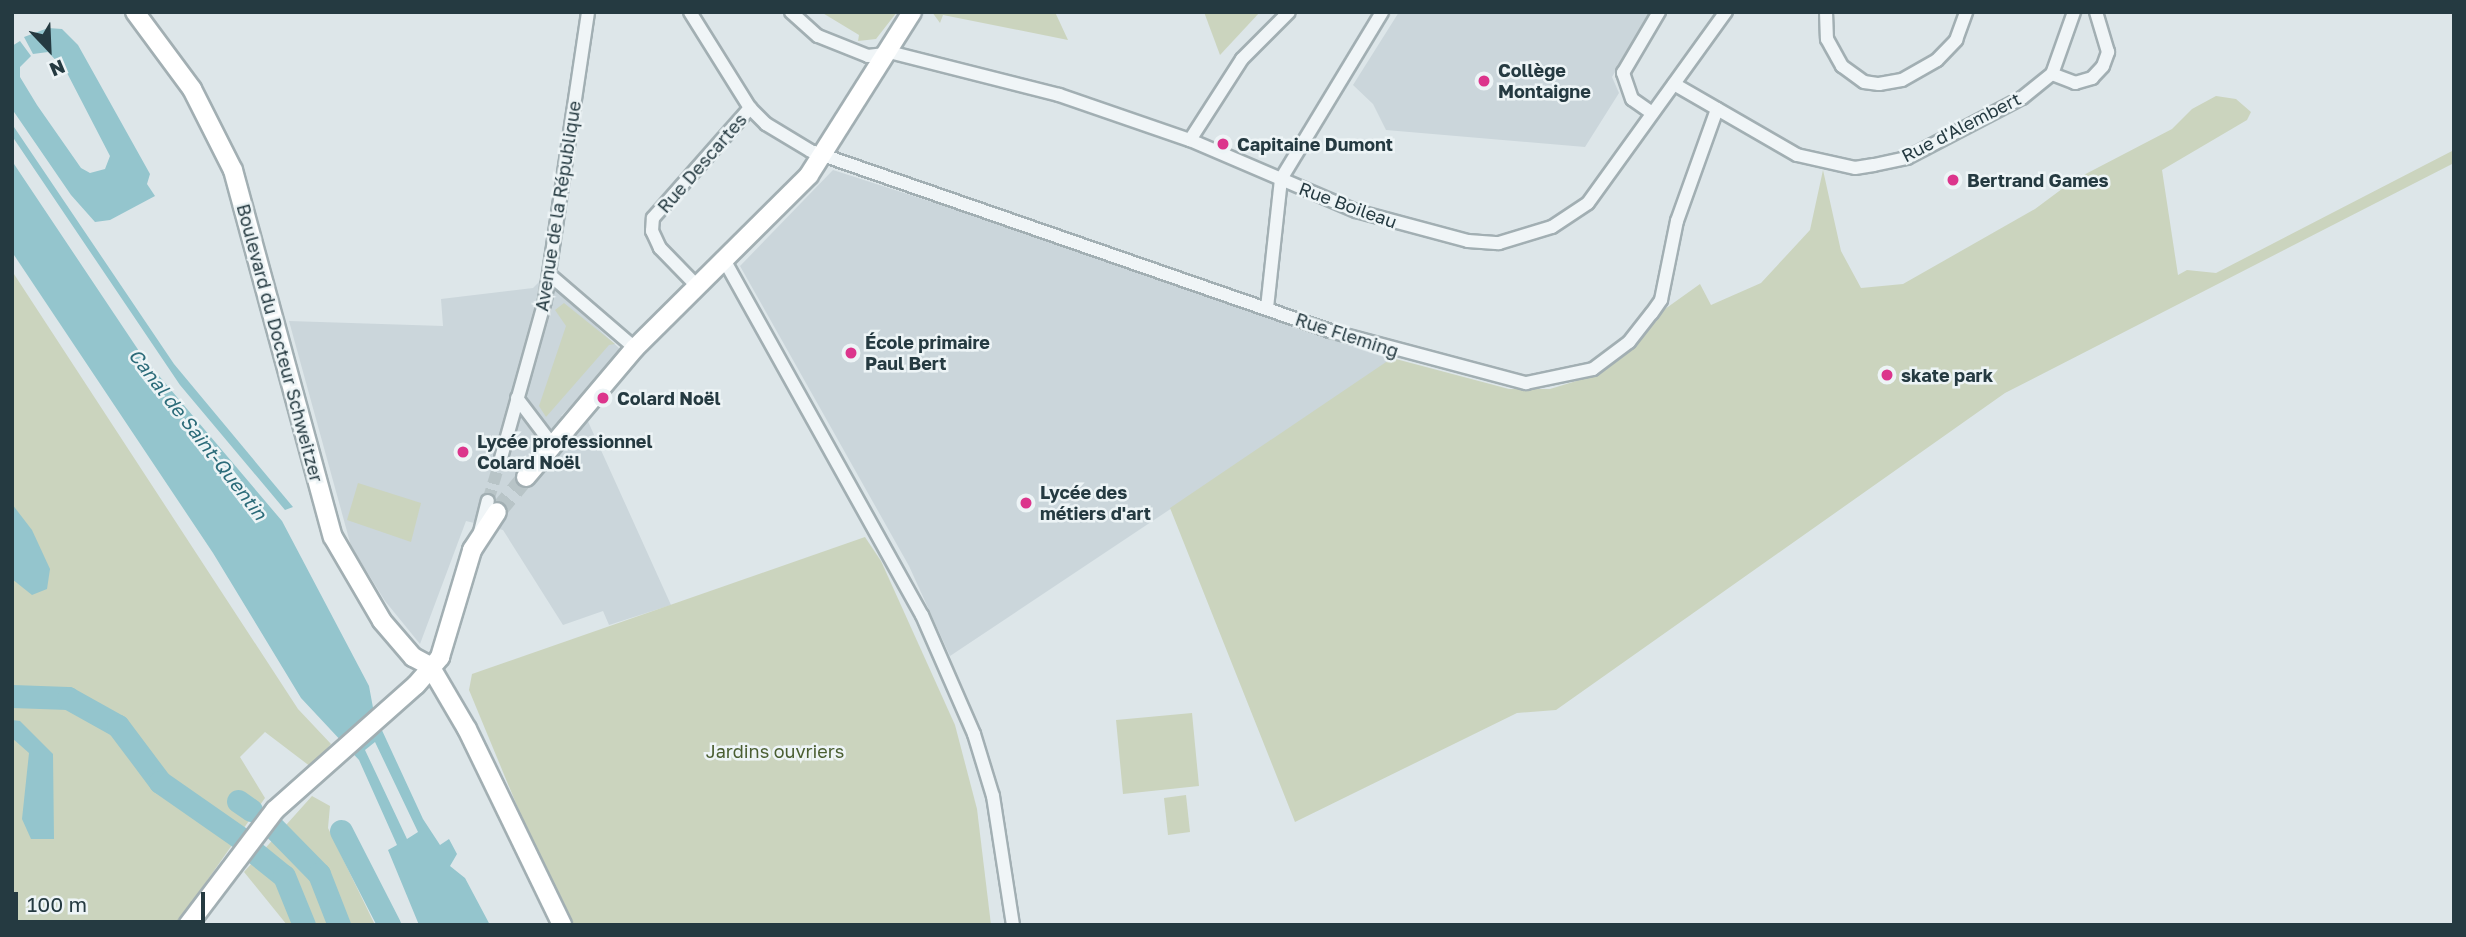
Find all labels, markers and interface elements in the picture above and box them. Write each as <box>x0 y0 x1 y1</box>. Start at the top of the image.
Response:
north arrow <box>14 14 84 84</box>
text: N <box>46 55 69 82</box>
place label: Collège Montaigne <box>1498 60 1591 102</box>
marker: Collège Montaigne <box>1476 73 1492 89</box>
street label: Rue d'Alembert <box>1898 88 2024 166</box>
street label: Avenue de la République <box>531 99 585 313</box>
street label: Rue Descartes <box>653 109 751 217</box>
place label: Capitaine Dumont <box>1237 133 1393 155</box>
marker: Capitaine Dumont <box>1215 136 1231 152</box>
place label: Bertrand Games <box>1967 169 2109 191</box>
marker: Bertrand Games <box>1945 172 1961 188</box>
street label: Rue Boileau <box>1296 177 1400 233</box>
street label: Boulevard du Docteur Schweitzer <box>232 201 328 485</box>
street label: Rue Fleming <box>1293 308 1401 362</box>
place label: École primaire Paul Bert <box>865 332 990 374</box>
water label: Canal de Saint-Quentin <box>124 344 272 524</box>
marker: École primaire Paul Bert <box>843 345 859 361</box>
place label: skate park <box>1901 364 1993 386</box>
marker: skate park <box>1879 367 1895 383</box>
place label: Colard Noël <box>617 387 720 409</box>
marker: Colard Noël <box>595 390 611 406</box>
place label: Lycée professionnel Colard Noël <box>477 431 652 474</box>
marker: Lycée professionnel Colard Noël <box>455 444 471 460</box>
place label: Lycée des métiers d'art <box>1040 482 1151 524</box>
marker: Lycée des métiers d'art <box>1018 495 1034 511</box>
park label: Jardins ouvriers <box>706 740 844 762</box>
scale bar <box>18 878 208 922</box>
text: 100 m <box>27 891 87 917</box>

